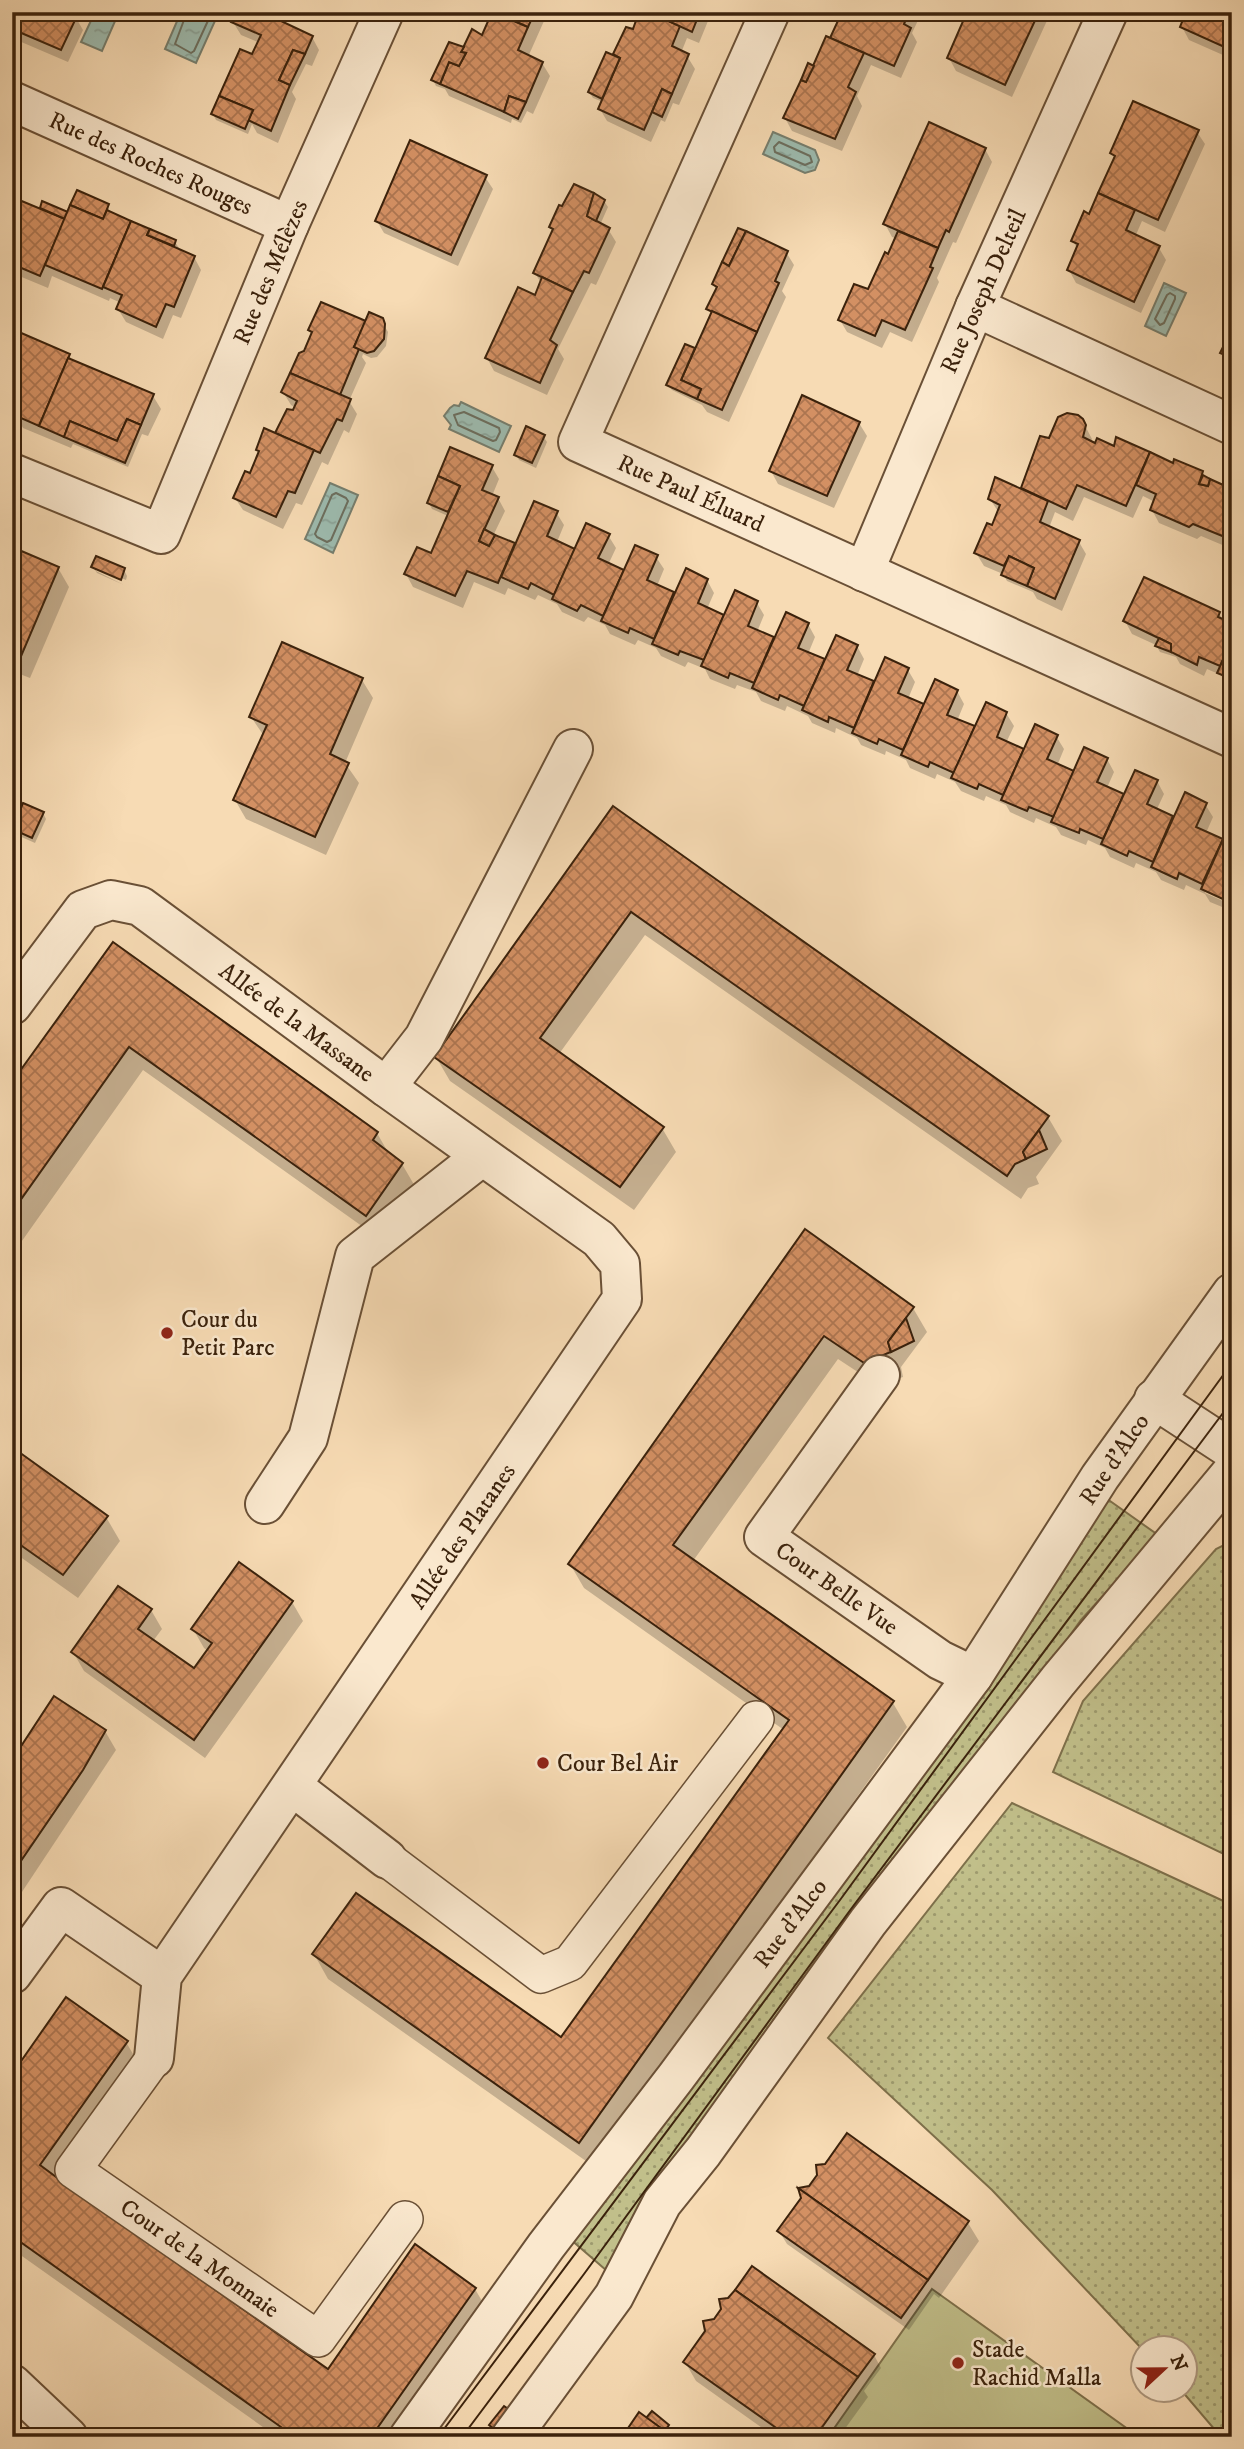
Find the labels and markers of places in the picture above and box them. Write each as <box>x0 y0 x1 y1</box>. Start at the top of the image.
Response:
place label: Cour du Petit Parc <box>181 1305 274 1363</box>
marker: Cour du Petit Parc <box>159 1325 175 1341</box>
place label: Cour Bel Air <box>557 1749 678 1779</box>
marker: Cour Bel Air <box>535 1755 551 1771</box>
place label: Stade Rachid Malla <box>972 2335 1102 2393</box>
marker: Stade Rachid Malla <box>950 2355 966 2371</box>

